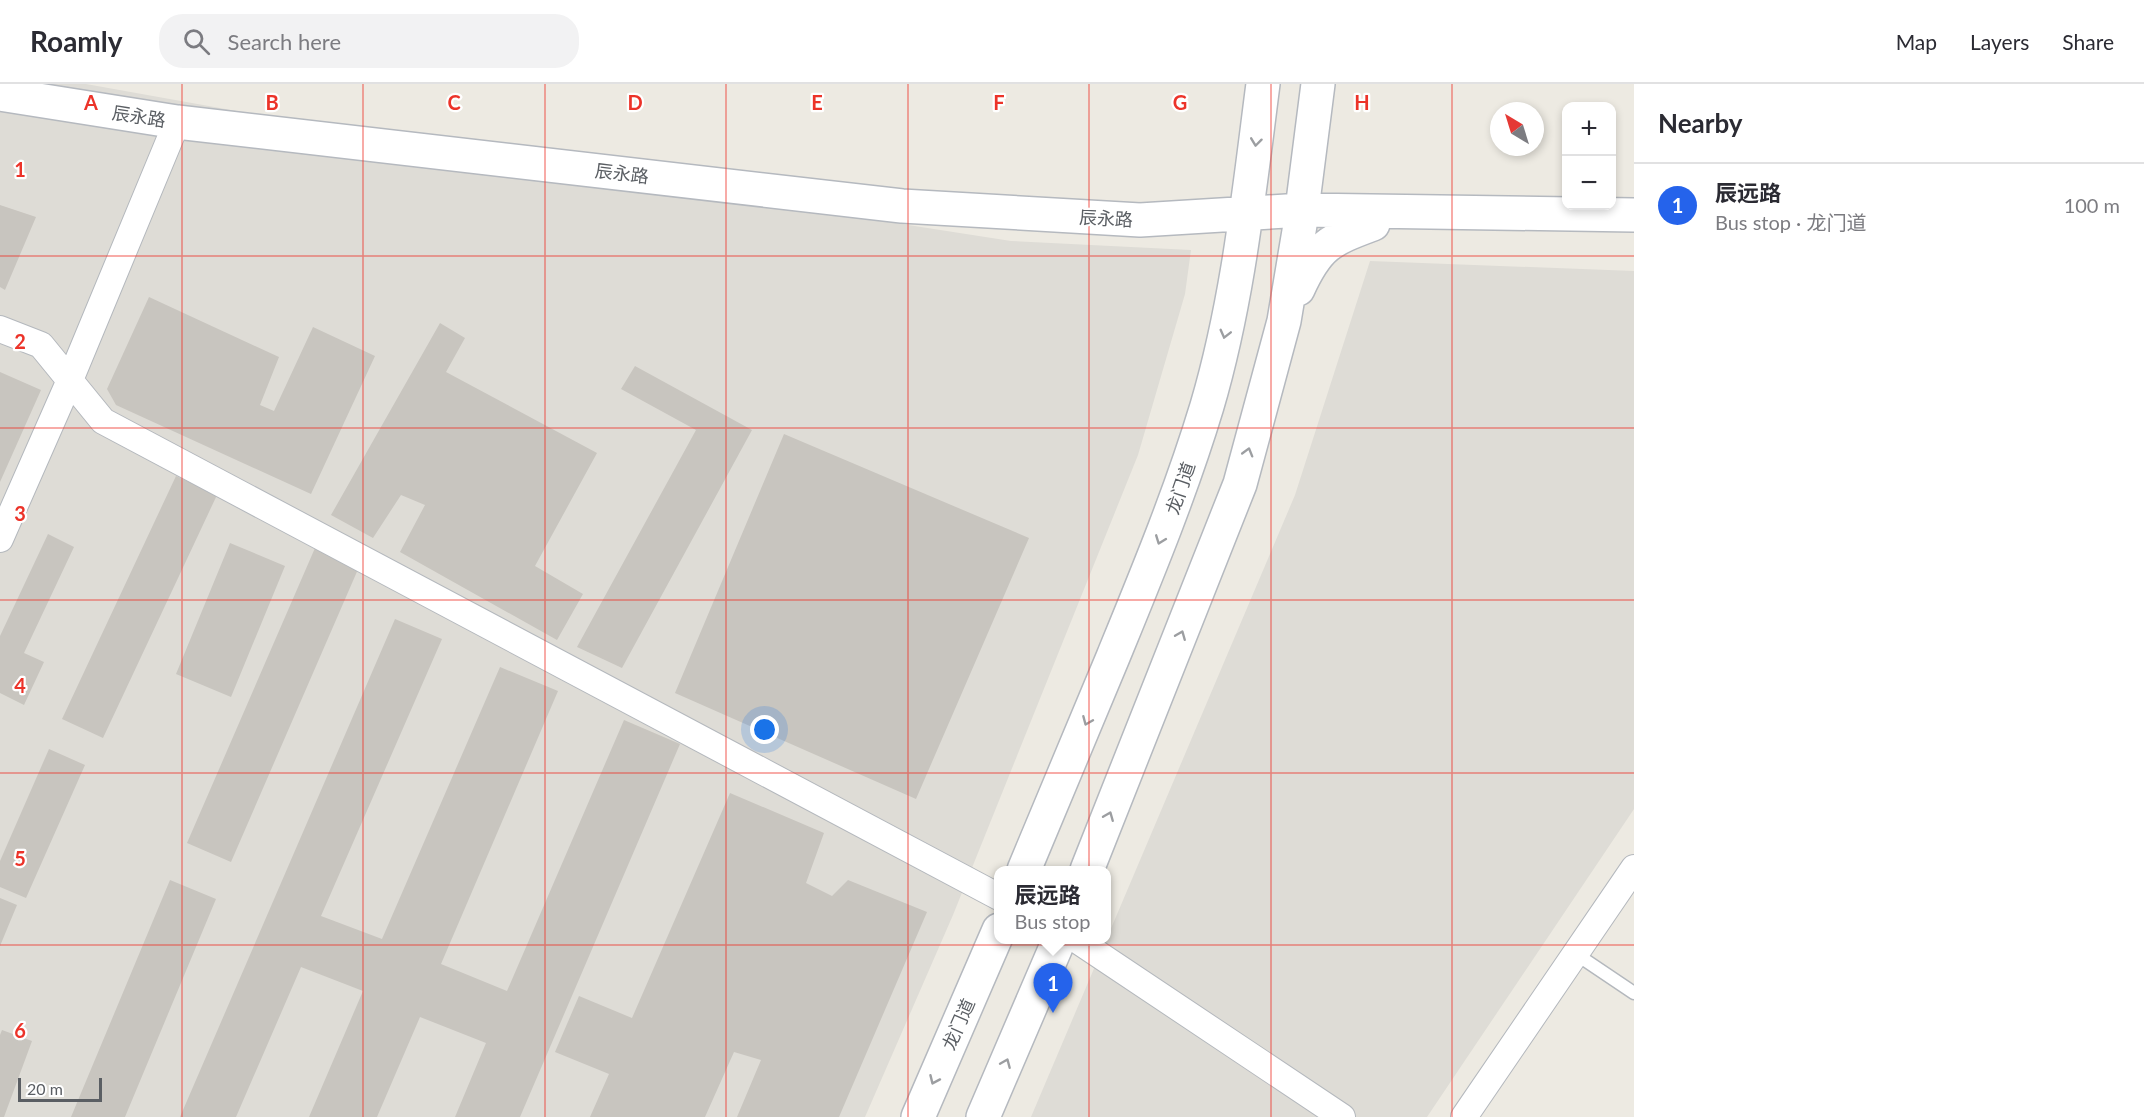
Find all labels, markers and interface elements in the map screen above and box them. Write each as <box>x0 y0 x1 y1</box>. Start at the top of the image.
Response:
search box <box>159 14 579 68</box>
text: Roamly <box>30 24 123 58</box>
icon: search <box>180 25 213 58</box>
text: Search here <box>228 28 341 55</box>
text: Map <box>1896 29 1937 54</box>
text: Layers <box>1970 29 2029 54</box>
text: Share <box>2062 29 2114 54</box>
text: A <box>83 90 98 114</box>
text: B <box>265 90 279 114</box>
text: C <box>447 90 461 114</box>
text: D <box>627 90 643 114</box>
text: E <box>811 90 823 114</box>
text: F <box>993 90 1005 114</box>
text: G <box>1173 90 1187 114</box>
text: H <box>1354 90 1370 114</box>
street label: 辰永路 <box>111 101 167 131</box>
north arrow <box>1490 102 1544 156</box>
map controls <box>1562 102 1616 210</box>
button: + <box>1562 102 1616 156</box>
text: Nearby <box>1658 107 1743 139</box>
one-way arrow <box>1250 137 1262 147</box>
button: − <box>1562 156 1616 210</box>
text: 1 <box>14 157 26 181</box>
street label: 辰永路 <box>594 159 650 187</box>
text: 辰远路 <box>1715 179 1781 206</box>
text: 1 <box>1672 193 1683 217</box>
text: 100 m <box>2064 193 2120 217</box>
street label: 辰永路 <box>1078 206 1134 230</box>
text: Bus stop · 龙门道 <box>1715 210 1866 234</box>
text: 2 <box>14 329 26 353</box>
one-way arrow <box>1219 329 1232 339</box>
one-way arrow <box>1241 447 1254 457</box>
street label: 龙门道 <box>1161 459 1199 517</box>
text: 3 <box>14 501 26 525</box>
one-way arrow <box>1155 535 1168 545</box>
one-way arrow <box>1173 630 1186 641</box>
text: 4 <box>14 673 26 697</box>
your location <box>750 715 779 744</box>
one-way arrow <box>1082 715 1094 726</box>
one-way arrow <box>1101 811 1114 822</box>
text: 5 <box>14 846 26 870</box>
popup <box>994 866 1111 944</box>
text: 辰远路 <box>1015 881 1081 908</box>
text: Bus stop <box>1015 909 1090 933</box>
pin: 1 <box>1034 964 1072 1013</box>
street label: 龙门道 <box>937 995 979 1053</box>
text: 6 <box>14 1018 26 1042</box>
one-way arrow <box>999 1059 1011 1070</box>
one-way arrow <box>929 1074 941 1085</box>
scale bar <box>18 1075 102 1102</box>
text: 20 m <box>27 1079 63 1098</box>

